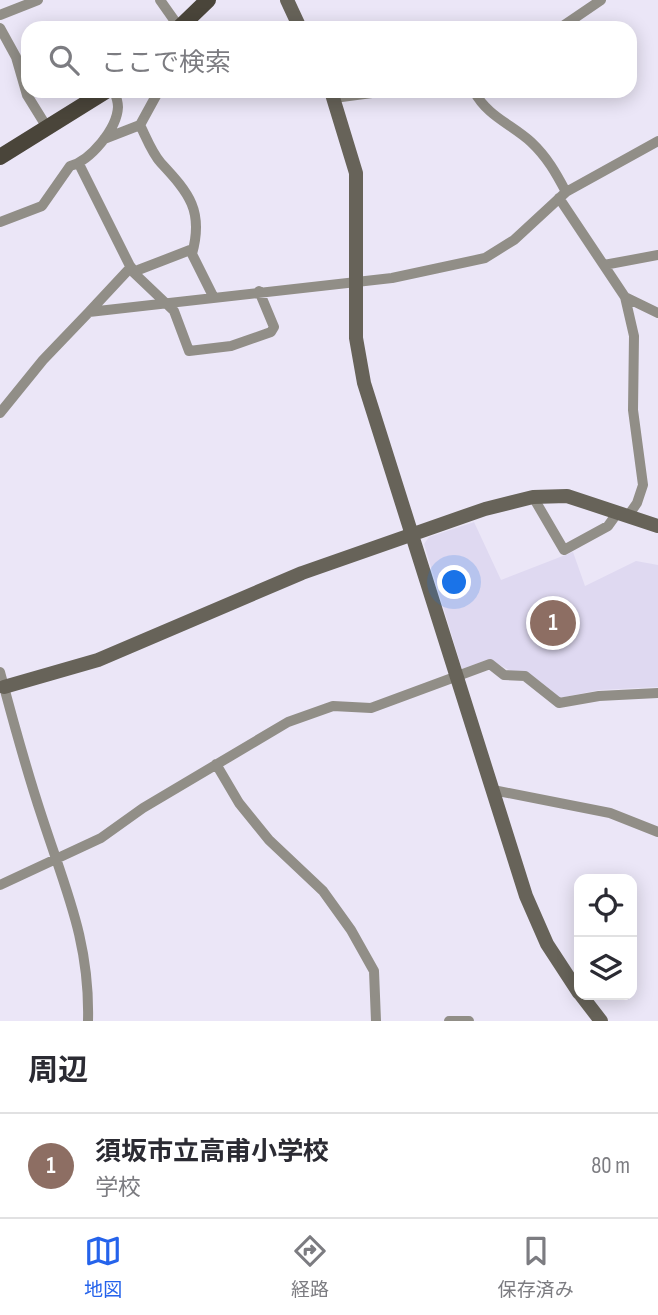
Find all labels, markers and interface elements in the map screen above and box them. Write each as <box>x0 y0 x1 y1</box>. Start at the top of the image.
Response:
search box <box>21 21 637 98</box>
icon: search <box>45 41 83 79</box>
text: ここで検索 <box>101 48 231 79</box>
your location <box>437 565 471 599</box>
pin: 1 <box>530 597 576 649</box>
map controls <box>574 874 637 1000</box>
button: locate <box>574 874 637 937</box>
button: layers <box>574 937 637 1000</box>
text: 周辺 <box>28 1053 88 1089</box>
text: 須坂市立高甫小学校 <box>95 1137 329 1168</box>
text: 1 <box>46 1152 56 1180</box>
text: 80 m <box>591 1152 630 1180</box>
text: 学校 <box>95 1174 141 1202</box>
tab: 地図 <box>84 1232 122 1302</box>
tab: 経路 <box>291 1232 329 1302</box>
tab: 保存済み <box>498 1232 574 1302</box>

